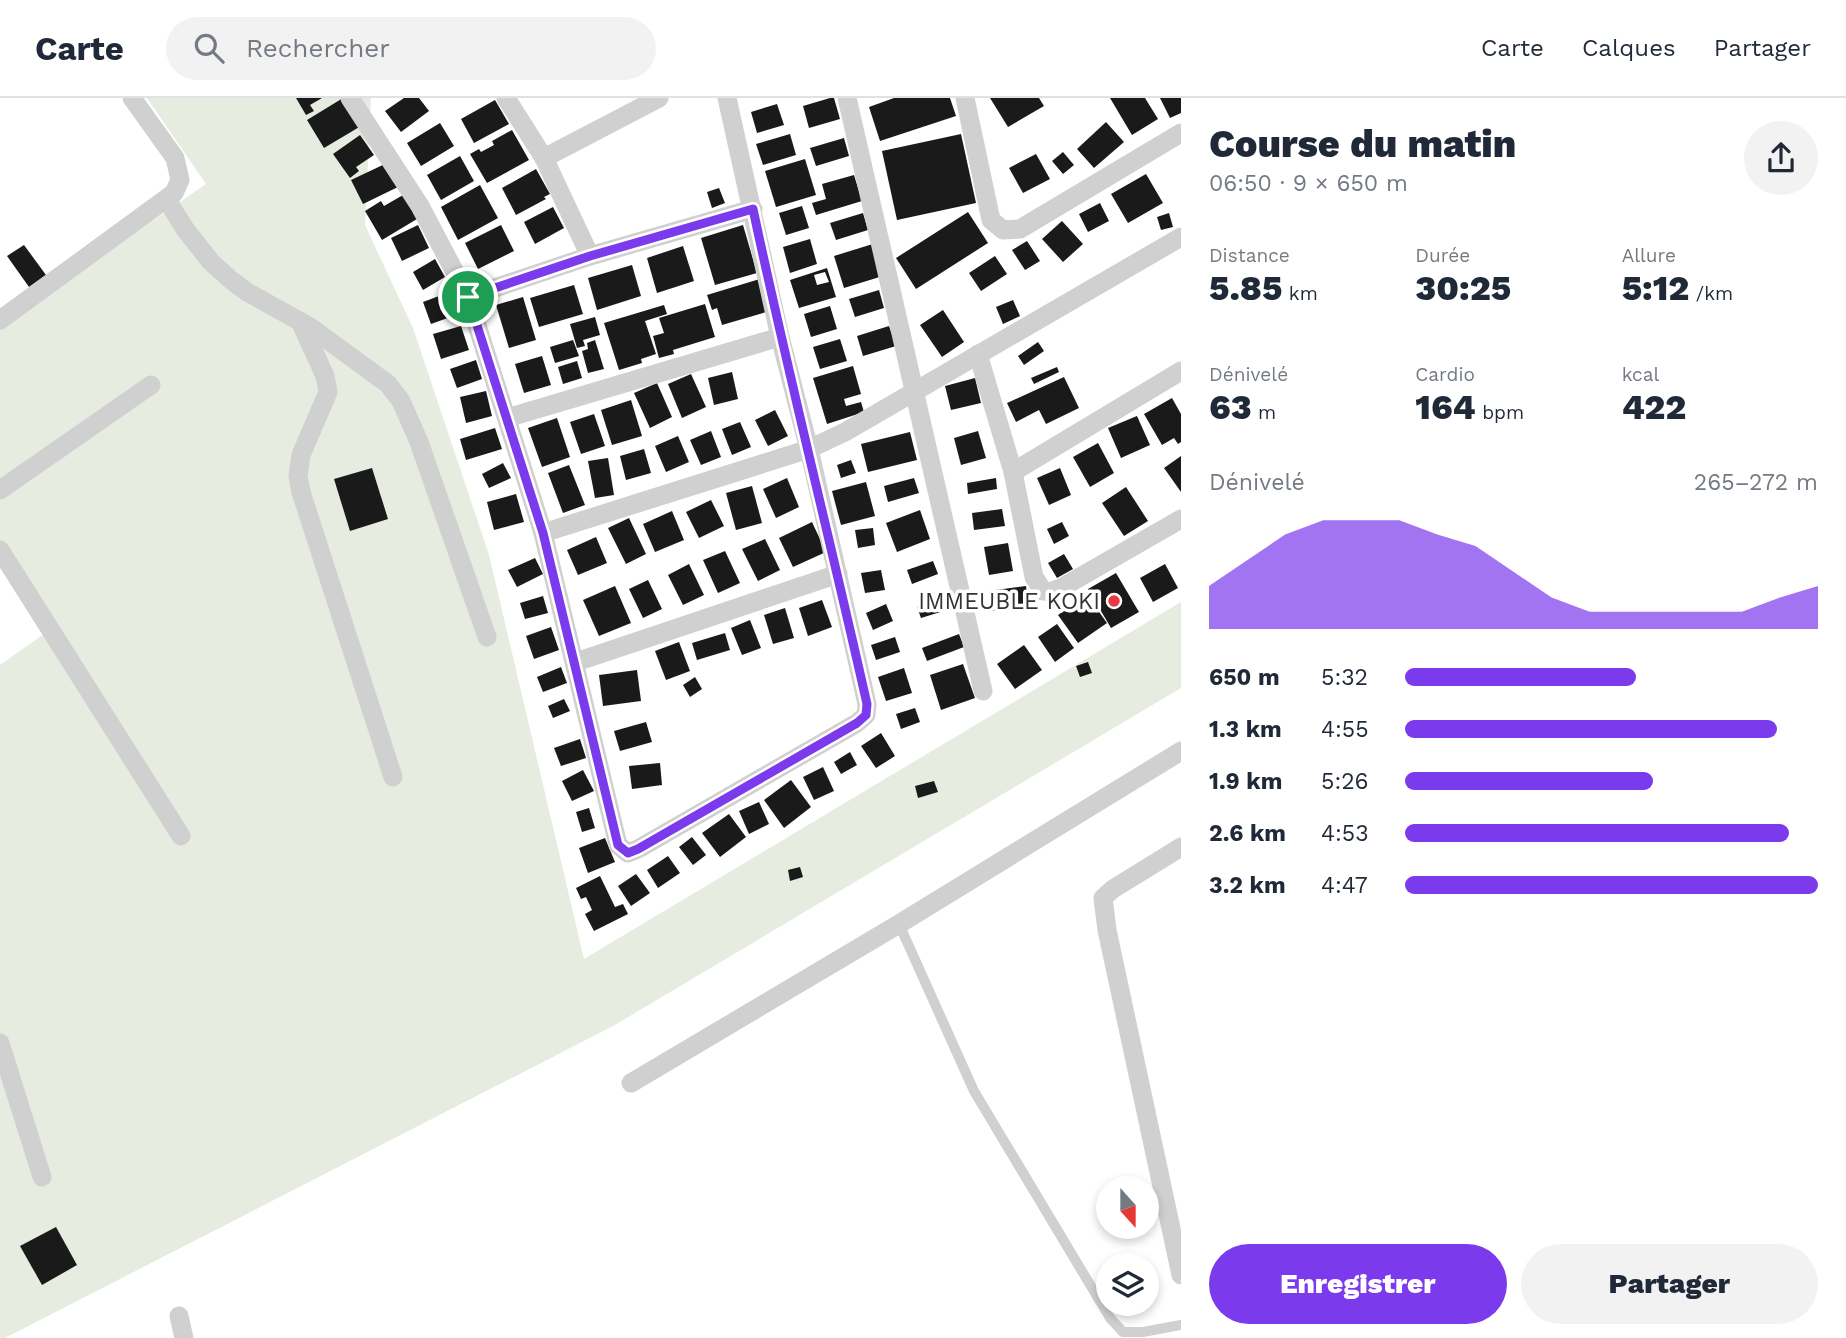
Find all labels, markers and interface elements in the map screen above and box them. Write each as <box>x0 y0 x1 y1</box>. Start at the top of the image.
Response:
search box <box>166 17 656 80</box>
text: Carte <box>35 29 124 68</box>
icon: search <box>190 29 228 67</box>
text: Rechercher <box>246 33 390 63</box>
text: Carte <box>1481 34 1544 62</box>
text: Calques <box>1582 34 1676 62</box>
text: Partager <box>1714 34 1811 62</box>
button: share <box>1744 121 1818 195</box>
text: Course du matin <box>1209 122 1516 166</box>
text: 06:50 · 9 × 650 m <box>1209 170 1408 197</box>
text: Distance <box>1209 244 1290 267</box>
text: Durée <box>1415 244 1470 267</box>
text: Allure <box>1622 244 1676 267</box>
pin <box>438 267 498 327</box>
text: 5.85 <box>1209 267 1282 309</box>
text: 30:25 <box>1415 267 1511 309</box>
text: 5:12 <box>1622 267 1689 309</box>
icon: arrive <box>449 278 487 316</box>
text: km <box>1282 282 1318 305</box>
text: /km <box>1689 282 1733 305</box>
text: Dénivelé <box>1209 363 1288 386</box>
text: Cardio <box>1415 363 1475 386</box>
text: kcal <box>1622 363 1659 386</box>
text: 63 <box>1209 386 1252 428</box>
text: 164 <box>1415 386 1476 428</box>
text: 422 <box>1622 386 1686 428</box>
text: m <box>1252 401 1276 424</box>
text: bpm <box>1476 401 1524 424</box>
text: Dénivelé <box>1209 469 1305 496</box>
text: 265–272 m <box>1694 469 1818 496</box>
place label: IMMEUBLE KOKI <box>918 588 1100 615</box>
marker: IMMEUBLE KOKI <box>1106 593 1122 609</box>
text: 650 m <box>1209 664 1280 691</box>
text: 5:32 <box>1321 664 1368 691</box>
text: 1.3 km <box>1209 716 1282 743</box>
text: 4:55 <box>1321 716 1369 743</box>
text: 1.9 km <box>1209 768 1282 795</box>
text: 5:26 <box>1321 768 1369 795</box>
text: 2.6 km <box>1209 820 1286 847</box>
text: 4:53 <box>1321 820 1369 847</box>
text: 3.2 km <box>1209 872 1286 899</box>
text: 4:47 <box>1321 872 1368 899</box>
north arrow <box>1096 1176 1158 1239</box>
map controls <box>1096 1176 1159 1316</box>
button: Enregistrer <box>1209 1244 1507 1324</box>
button: Partager <box>1521 1244 1818 1324</box>
button: layers <box>1096 1253 1159 1316</box>

